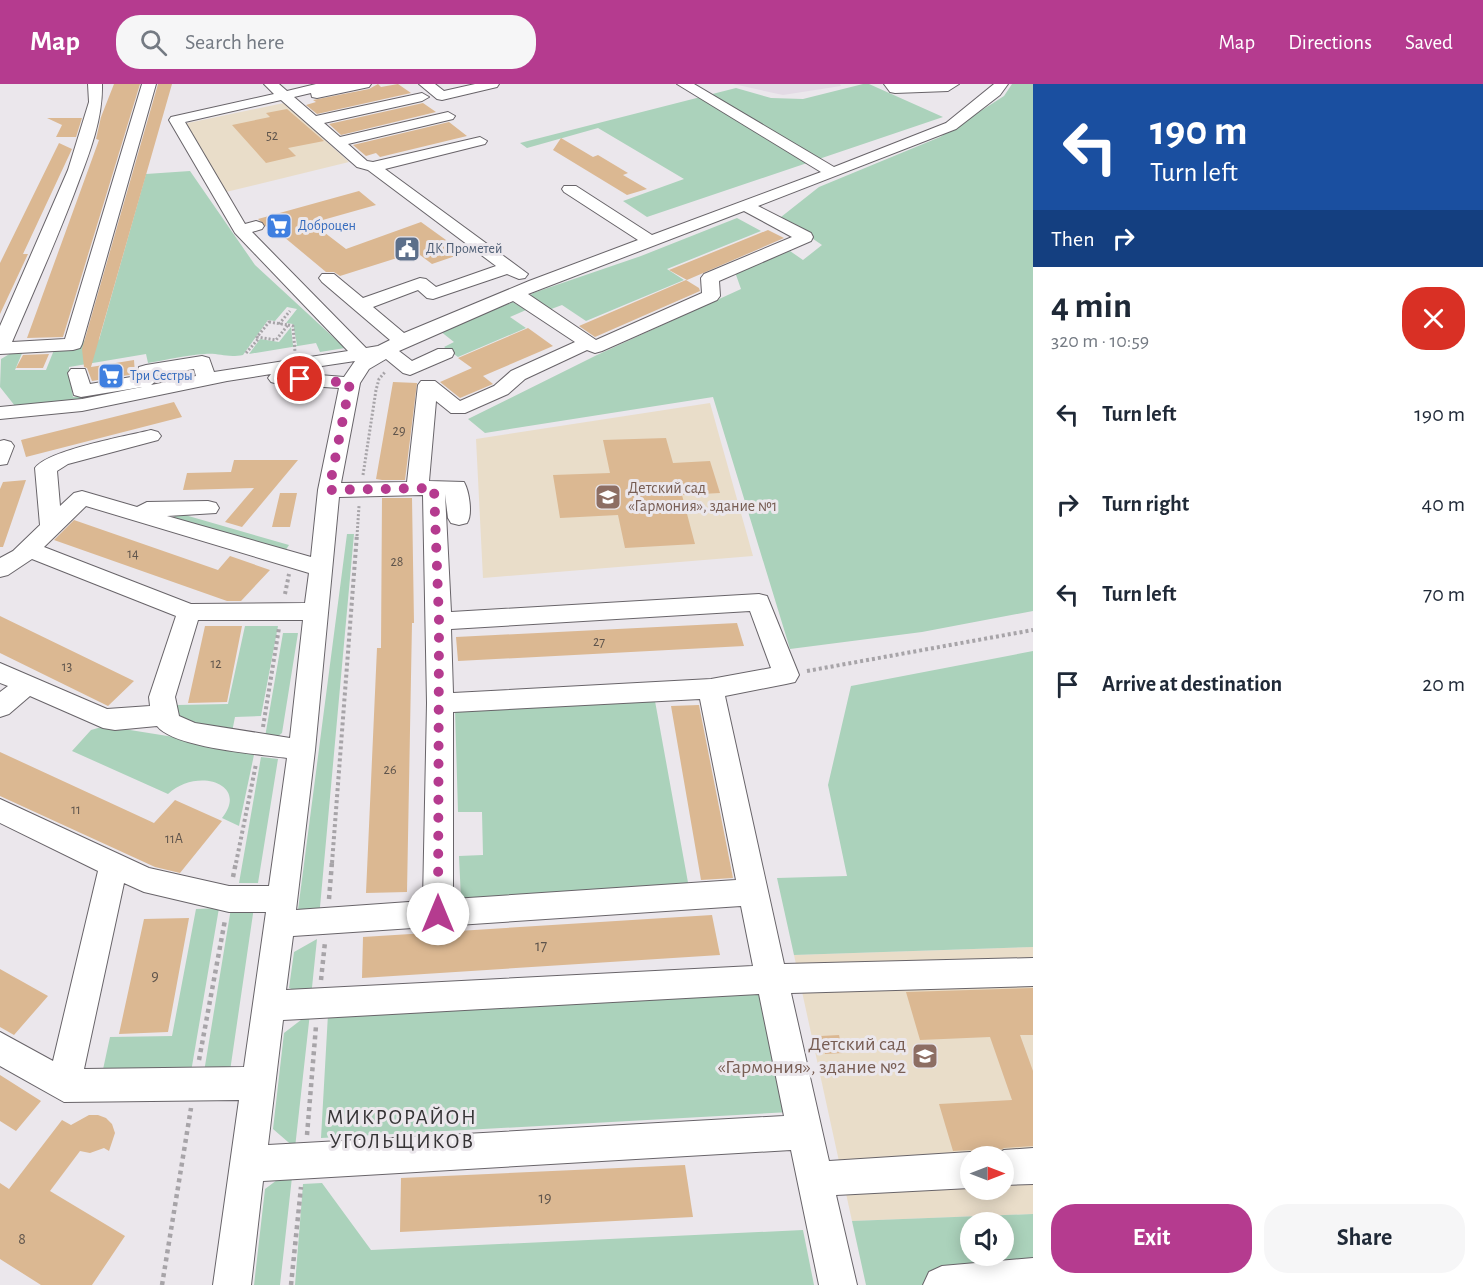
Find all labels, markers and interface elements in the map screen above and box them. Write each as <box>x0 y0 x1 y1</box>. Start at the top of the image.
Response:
search box <box>116 15 536 69</box>
icon: search <box>137 26 170 59</box>
text: Map <box>30 28 80 56</box>
text: Search here <box>185 31 284 53</box>
text: Map <box>1219 32 1255 53</box>
text: Directions <box>1288 32 1372 53</box>
text: Saved <box>1405 32 1453 53</box>
icon: left <box>1051 108 1129 186</box>
text: 190 m <box>1150 110 1248 152</box>
house number: 52 <box>266 129 278 143</box>
text: Turn left <box>1150 159 1238 186</box>
supermarket icon: Доброцен <box>264 211 294 241</box>
place label: Доброцен <box>298 219 356 233</box>
icon: right <box>1107 222 1140 255</box>
text: Then <box>1051 228 1095 250</box>
public building icon: ДК Прометей <box>392 234 422 264</box>
place label: ДК Прометей <box>426 242 502 256</box>
button: close <box>1402 287 1465 350</box>
text: 4 min <box>1051 288 1132 324</box>
text: 320 m · 10:59 <box>1051 331 1149 351</box>
pin <box>274 353 325 404</box>
supermarket icon: Три Сестры <box>96 361 126 391</box>
icon: arrive <box>283 362 316 395</box>
place label: Три Сестры <box>130 369 193 383</box>
icon: left <box>1051 398 1084 431</box>
text: Turn left <box>1102 403 1176 425</box>
text: 190 m <box>1414 403 1465 425</box>
house number: 29 <box>393 424 405 438</box>
place label: Детский сад «Гармония», здание №1 <box>628 480 777 514</box>
school or university icon: Детский сад «Гармония», здание №1 <box>593 482 623 512</box>
icon: right <box>1051 488 1084 521</box>
text: Turn right <box>1102 493 1189 515</box>
text: 40 m <box>1422 493 1465 515</box>
house number: 14 <box>127 547 139 561</box>
house number: 28 <box>390 555 404 569</box>
icon: left <box>1051 578 1084 611</box>
text: Turn left <box>1102 583 1176 605</box>
text: 70 m <box>1423 583 1465 605</box>
house number: 27 <box>593 635 605 649</box>
house number: 12 <box>210 657 222 671</box>
house number: 13 <box>62 660 73 674</box>
icon: arrive <box>1051 668 1084 701</box>
text: Arrive at destination <box>1102 673 1282 695</box>
text: 20 m <box>1422 673 1465 695</box>
house number: 26 <box>384 763 396 777</box>
house number: 11 <box>71 803 81 817</box>
house number: 11А <box>165 832 183 846</box>
position arrow <box>406 882 470 946</box>
house number: 17 <box>535 938 547 954</box>
house number: 9 <box>151 968 159 984</box>
place label: Детский сад «Гармония», здание №2 <box>717 1034 906 1077</box>
school or university icon: Детский сад «Гармония», здание №2 <box>910 1041 940 1071</box>
district label: МИКРОРАЙОН УГОЛЬЩИКОВ <box>327 1106 477 1152</box>
north arrow <box>960 1146 1014 1200</box>
map controls <box>960 1146 1014 1266</box>
house number: 19 <box>538 1190 552 1206</box>
button: Exit <box>1051 1204 1252 1273</box>
button: Share <box>1264 1204 1465 1273</box>
button: sound <box>960 1212 1014 1266</box>
house number: 8 <box>18 1231 26 1247</box>

